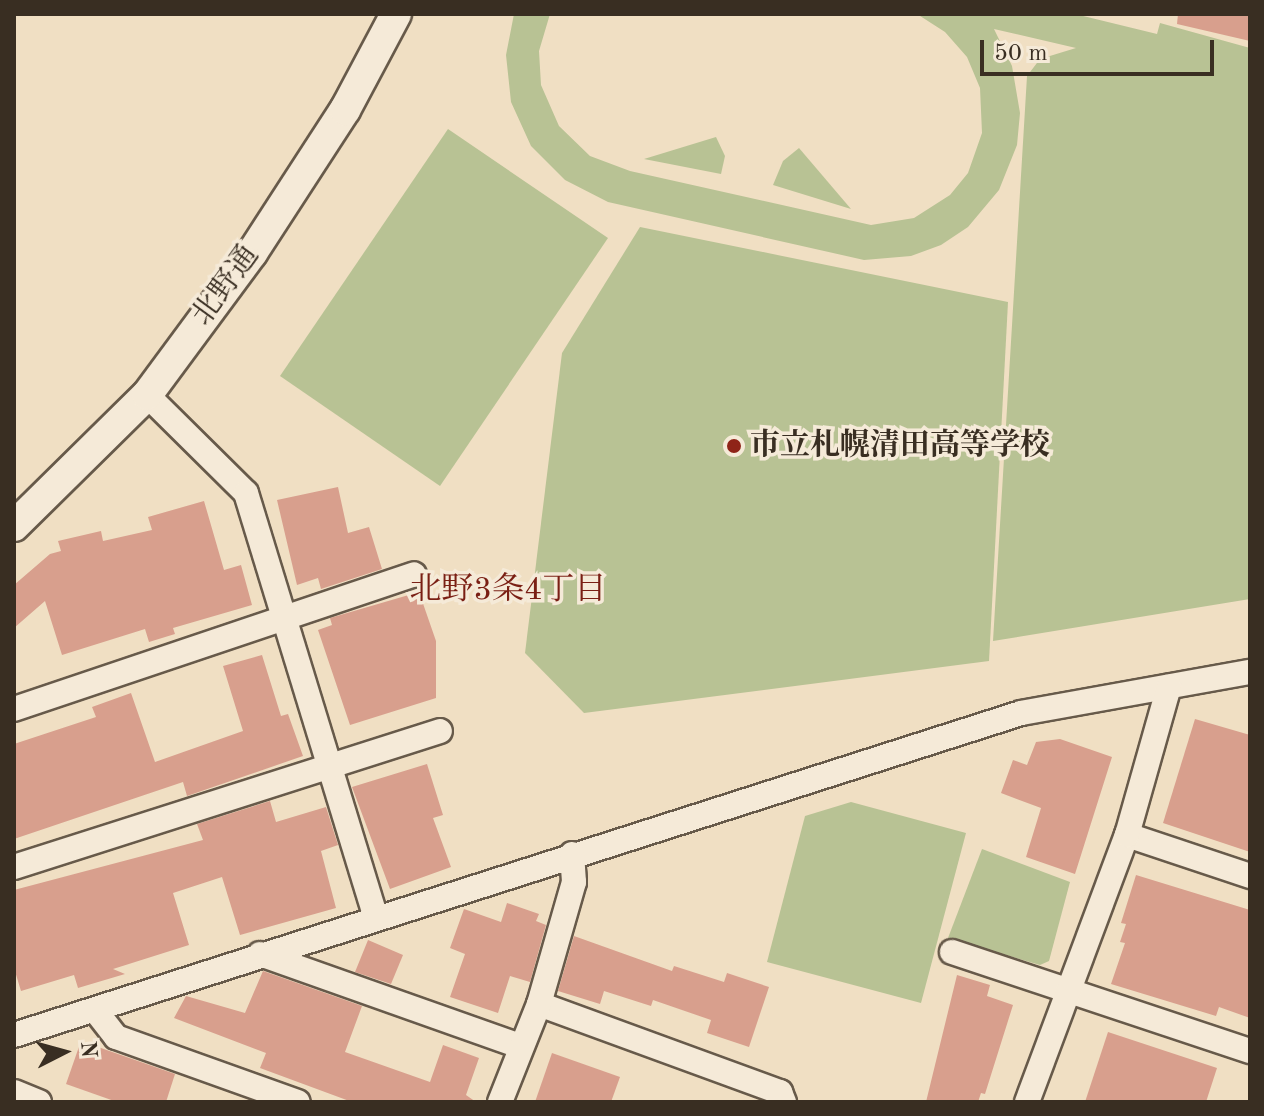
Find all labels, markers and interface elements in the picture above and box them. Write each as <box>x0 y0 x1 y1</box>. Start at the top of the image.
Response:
scale bar <box>984 24 1218 74</box>
text: 50 m <box>994 42 1048 66</box>
street label: 北野通 <box>185 239 267 333</box>
place label: 市立札幌清田高等学校 <box>750 428 1050 464</box>
marker: 市立札幌清田高等学校 <box>725 437 743 455</box>
district label: 北野3条4丁目 <box>409 572 607 610</box>
north arrow <box>24 1012 104 1092</box>
text: N <box>76 1040 100 1059</box>

